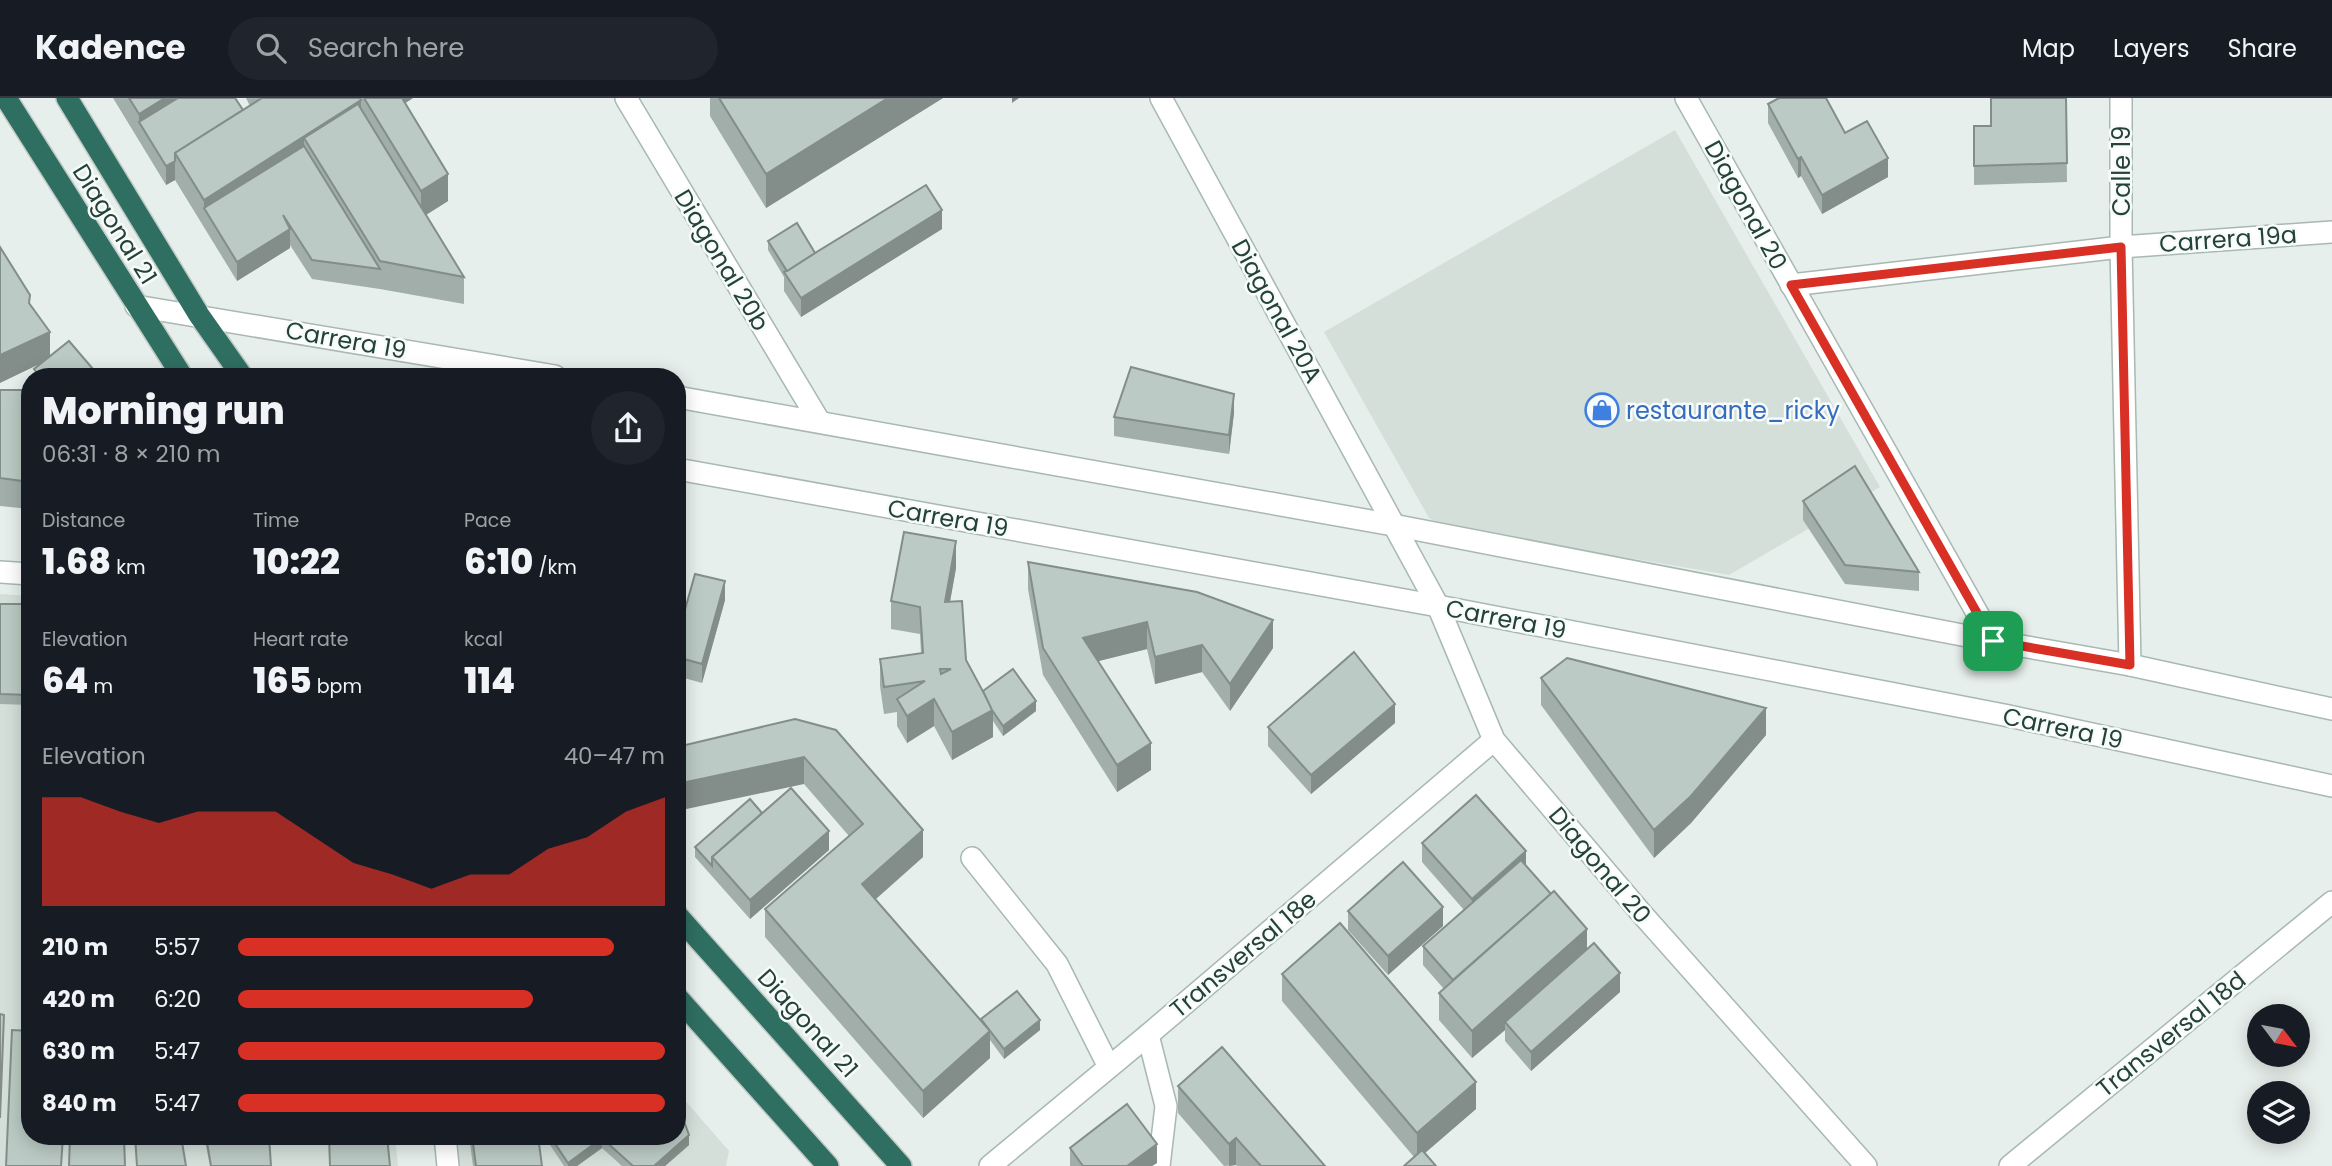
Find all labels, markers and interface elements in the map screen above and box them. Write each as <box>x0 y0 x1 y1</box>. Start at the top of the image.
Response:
search box <box>228 17 718 80</box>
text: Kadence <box>35 24 186 71</box>
icon: search <box>252 29 290 67</box>
text: Search here <box>308 30 464 66</box>
text: Map <box>2022 32 2075 65</box>
text: Layers <box>2113 32 2189 65</box>
text: Share <box>2227 32 2297 65</box>
street label: Calle 19 <box>2105 126 2138 216</box>
street label: Diagonal 20 <box>1697 134 1795 276</box>
street label: Diagonal 21 <box>65 158 165 290</box>
street label: Diagonal 20b <box>667 183 777 337</box>
street label: Carrera 19a <box>2158 218 2298 260</box>
street label: Diagonal 20A <box>1224 233 1330 389</box>
street label: Carrera 19 <box>283 313 409 367</box>
text: Morning run <box>42 384 285 437</box>
button: share <box>591 391 665 465</box>
shop icon: restaurante_ricky <box>1583 391 1621 429</box>
place label: restaurante_ricky <box>1626 394 1840 427</box>
text: 06:31 · 8 × 210 m <box>42 438 220 470</box>
street label: Carrera 19 <box>885 491 1011 545</box>
text: Distance <box>42 507 125 534</box>
text: Time <box>253 507 299 534</box>
text: Pace <box>464 507 511 534</box>
text: 1.68 <box>42 537 111 586</box>
text: 10:22 <box>253 537 340 586</box>
text: 6:10 <box>464 537 533 586</box>
text: km <box>111 554 146 581</box>
text: /km <box>533 554 577 581</box>
street label: Carrera 19 <box>1443 591 1569 647</box>
pin <box>1963 611 2023 671</box>
icon: arrive <box>1974 622 2012 660</box>
text: Elevation <box>42 626 128 653</box>
text: Heart rate <box>253 626 348 653</box>
text: kcal <box>464 626 503 653</box>
text: 64 <box>42 656 88 705</box>
text: 165 <box>253 656 312 705</box>
text: 114 <box>464 656 515 705</box>
text: m <box>88 673 113 700</box>
text: bpm <box>312 673 362 700</box>
street label: Carrera 19 <box>2000 699 2126 757</box>
text: Elevation <box>42 740 146 772</box>
text: 40–47 m <box>564 740 665 772</box>
street label: Diagonal 20 <box>1541 799 1659 931</box>
street label: Transversal 18e <box>1163 883 1323 1025</box>
text: 210 m <box>42 931 108 963</box>
text: 5:57 <box>154 931 200 963</box>
street label: Diagonal 21 <box>750 961 866 1085</box>
street label: Transversal 18d <box>2089 963 2253 1105</box>
text: 420 m <box>42 983 115 1015</box>
text: 6:20 <box>154 983 201 1015</box>
north arrow <box>2247 1004 2310 1068</box>
map controls <box>2247 1004 2310 1144</box>
text: 630 m <box>42 1035 115 1067</box>
text: 5:47 <box>154 1035 200 1067</box>
button: layers <box>2247 1081 2310 1144</box>
text: 840 m <box>42 1087 117 1119</box>
text: 5:47 <box>154 1087 200 1119</box>

